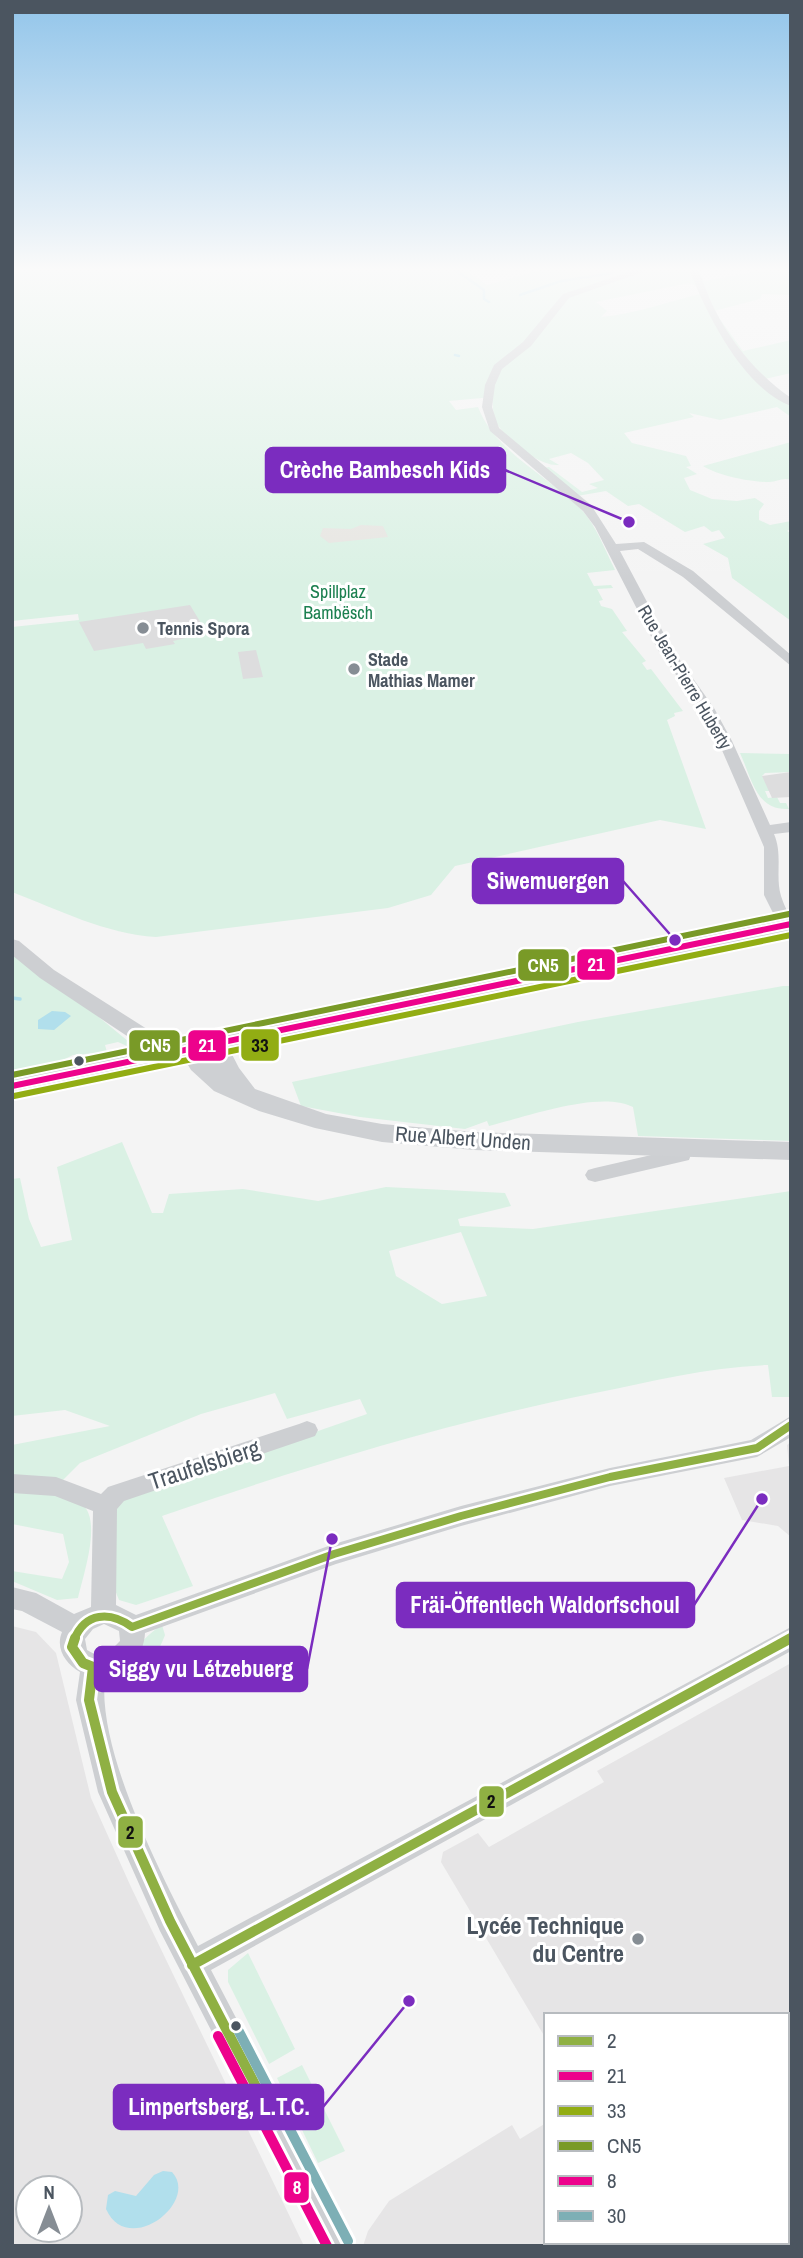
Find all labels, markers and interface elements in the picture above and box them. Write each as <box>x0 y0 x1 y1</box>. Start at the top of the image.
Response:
callout: Crèche Bambesch Kids <box>266 448 505 492</box>
text: Crèche Bambesch Kids <box>280 454 490 485</box>
park label: Spillplaz Bambësch <box>303 579 373 625</box>
street label: Rue Jean-Pierre Huberty <box>632 600 738 754</box>
place label: Tennis Spora <box>157 616 250 641</box>
marker: Tennis Spora <box>135 620 151 636</box>
place label: Stade Mathias Mamer <box>368 647 475 693</box>
marker: Stade Mathias Mamer <box>346 661 362 677</box>
callout: Siwemuergen <box>473 859 623 903</box>
text: Siwemuergen <box>487 865 609 896</box>
line badge: CN5 <box>517 948 570 982</box>
line badge: 21 <box>576 948 616 981</box>
text: 21 <box>587 951 605 977</box>
text: CN5 <box>527 952 559 978</box>
line badge: 33 <box>240 1028 280 1062</box>
line badge: CN5 <box>128 1029 181 1062</box>
line badge: 21 <box>187 1029 227 1062</box>
text: CN5 <box>139 1032 171 1058</box>
text: 21 <box>198 1032 216 1058</box>
text: 33 <box>251 1032 269 1058</box>
unlabelled marker <box>72 1054 86 1068</box>
street label: Rue Albert Unden <box>394 1119 532 1157</box>
street label: Traufelsbierg <box>144 1431 264 1497</box>
callout: Fräi-Öffentlech Waldorfschoul <box>397 1583 694 1627</box>
text: Fräi-Öffentlech Waldorfschoul <box>410 1589 680 1620</box>
callout: Siggy vu Létzebuerg <box>95 1647 307 1691</box>
text: Siggy vu Létzebuerg <box>109 1653 294 1684</box>
line badge: 2 <box>478 1785 505 1818</box>
text: 2 <box>487 1788 496 1814</box>
line badge: 2 <box>117 1815 144 1849</box>
text: 2 <box>126 1819 135 1845</box>
place label: Lycée Technique du Centre <box>466 1909 624 1969</box>
marker: Lycée Technique du Centre <box>630 1931 646 1947</box>
legend <box>544 2013 789 2244</box>
unlabelled marker <box>229 2019 243 2033</box>
text: 2 <box>607 2026 617 2055</box>
text: 21 <box>607 2061 627 2090</box>
callout: Limpertsberg, L.T.C. <box>114 2085 323 2129</box>
text: Limpertsberg, L.T.C. <box>128 2091 310 2122</box>
text: 33 <box>607 2096 626 2125</box>
text: CN5 <box>607 2131 641 2160</box>
text: 8 <box>607 2166 617 2195</box>
line badge: 8 <box>283 2171 310 2204</box>
north arrow <box>14 2174 84 2244</box>
text: 8 <box>293 2174 302 2200</box>
text: N <box>43 2179 55 2205</box>
text: 30 <box>607 2201 626 2230</box>

